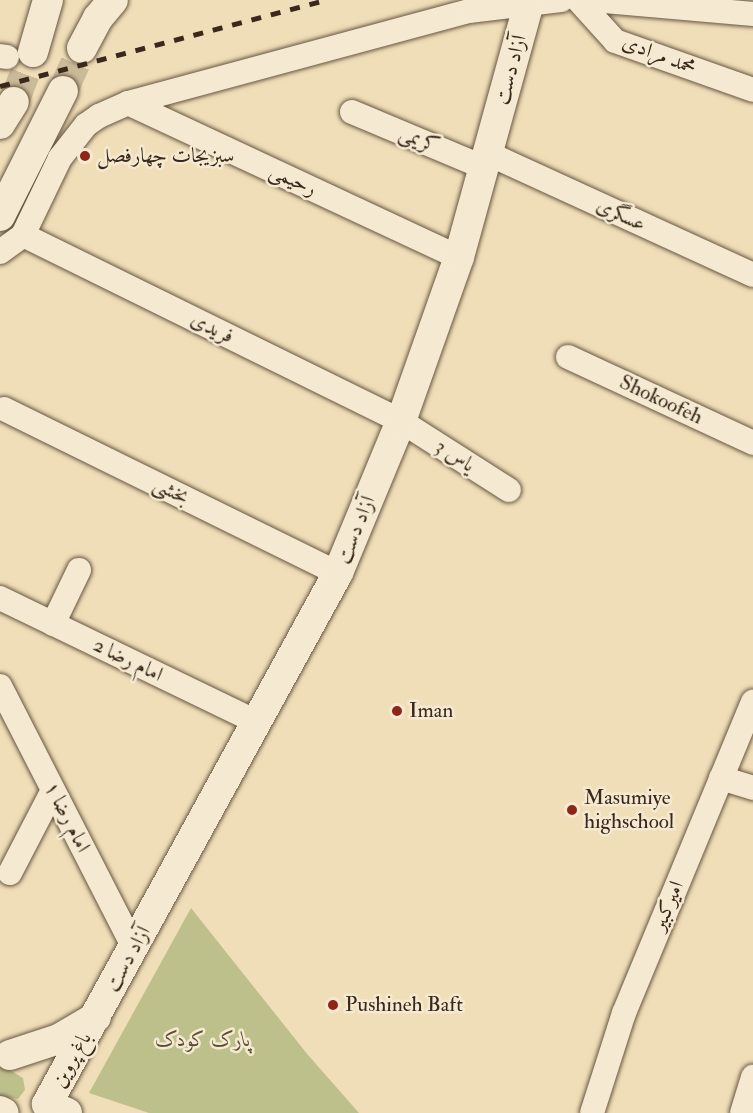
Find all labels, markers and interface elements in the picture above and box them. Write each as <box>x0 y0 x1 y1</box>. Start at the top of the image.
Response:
street label: محمد مرادی <box>619 29 699 81</box>
street label: آزاد دست <box>490 32 532 108</box>
street label: کریمی <box>395 120 443 160</box>
place label: سبزیجات چهارفصل <box>97 143 234 169</box>
marker: سبزیجات چهارفصل <box>78 149 92 163</box>
street label: رحیمی <box>265 158 321 202</box>
street label: عسگری <box>592 193 650 237</box>
street label: فریدی <box>186 307 238 349</box>
street label: Shokoofeh <box>615 370 707 430</box>
street label: یاس 3 <box>430 434 480 478</box>
street label: بخشی <box>149 472 193 510</box>
street label: آزاد دست <box>331 492 381 568</box>
street label: امام رضا 2 <box>89 632 167 688</box>
place label: Iman <box>409 698 453 724</box>
marker: Iman <box>390 704 404 718</box>
street label: امام رضا ۱ <box>39 777 95 857</box>
place label: Masumiye highschool <box>584 785 674 835</box>
marker: Masumiye highschool <box>565 803 579 817</box>
street label: امیرکبیر <box>646 877 690 935</box>
street label: آزاد دست <box>100 922 156 996</box>
place label: Pushineh Baft <box>345 992 463 1018</box>
marker: Pushineh Baft <box>326 998 340 1012</box>
park label: پارک کودک <box>155 1027 251 1053</box>
street label: باغ پروین <box>47 1028 97 1092</box>

